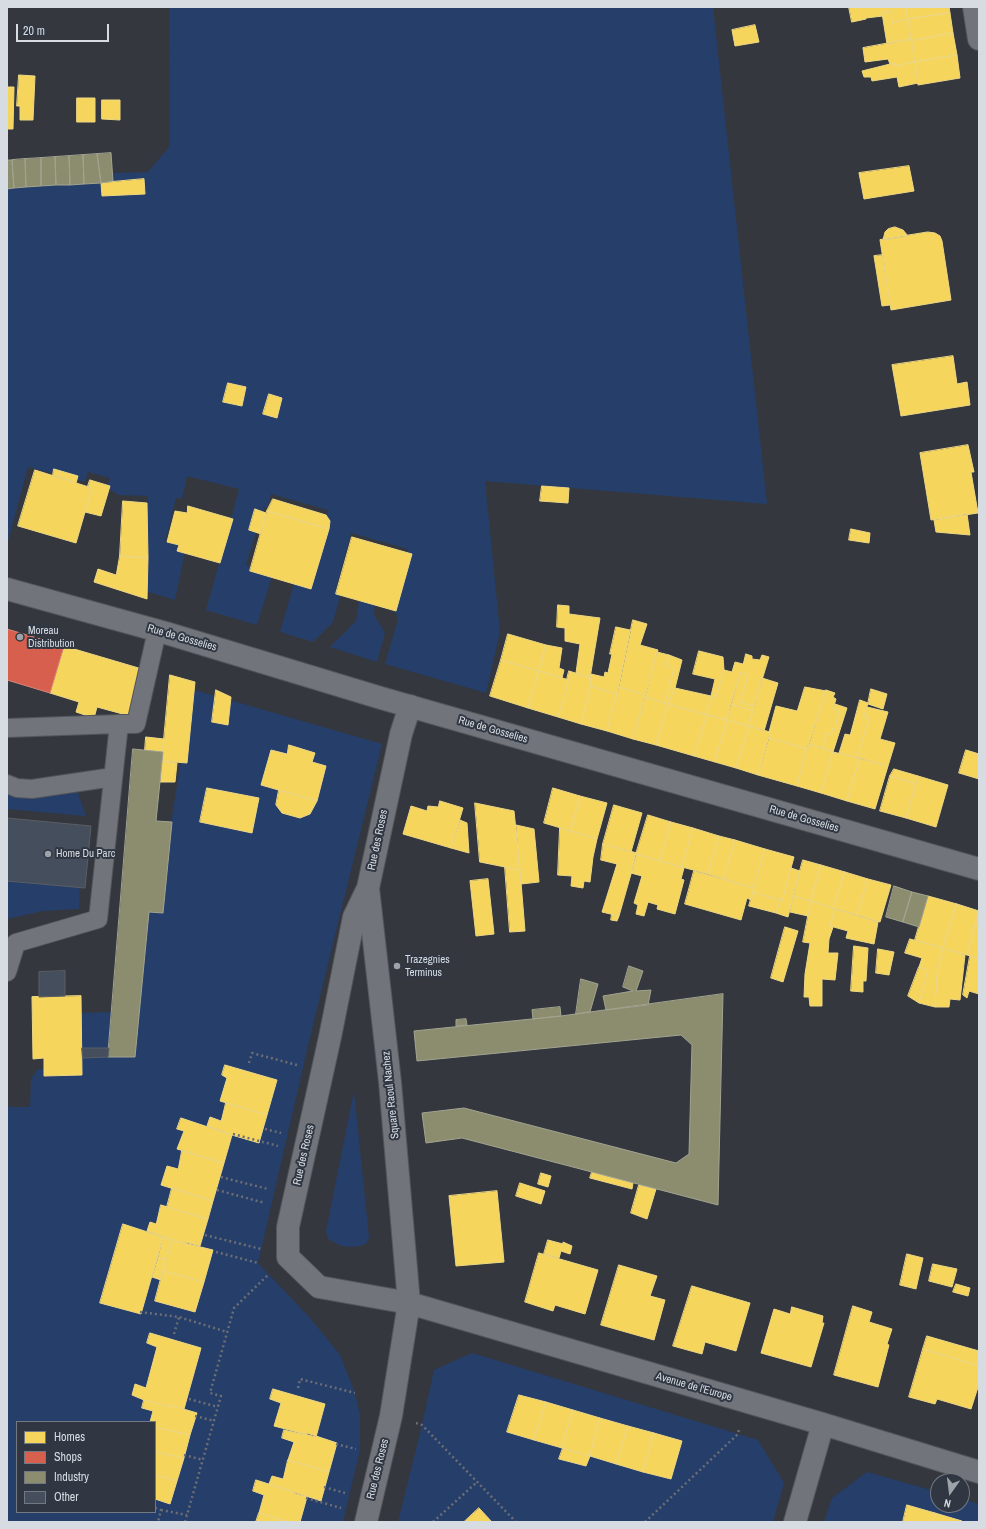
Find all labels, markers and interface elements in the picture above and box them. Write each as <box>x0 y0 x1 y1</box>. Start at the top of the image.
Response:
scale bar <box>18 16 111 42</box>
text: 20 m <box>23 23 45 39</box>
street label: Rue de Gosselies <box>146 622 218 654</box>
place label: Moreau Distribution <box>28 624 75 650</box>
marker: Moreau Distribution <box>15 632 25 642</box>
street label: Rue de Gosselies <box>457 714 529 746</box>
street label: Rue de Gosselies <box>768 803 840 835</box>
street label: Rue des Roses <box>365 808 391 872</box>
place label: Home Du Parc <box>56 847 115 861</box>
marker: Home Du Parc <box>43 849 53 859</box>
place label: Trazegnies Terminus <box>405 953 450 979</box>
marker: Trazegnies Terminus <box>392 961 402 971</box>
street label: Square Raoul Nachez <box>380 1050 402 1140</box>
street label: Rue des Roses <box>291 1123 317 1187</box>
street label: Avenue de l'Europe <box>655 1370 733 1404</box>
legend <box>16 1421 156 1513</box>
text: Homes <box>54 1429 85 1445</box>
street label: Rue des Roses <box>364 1437 392 1501</box>
text: Shops <box>54 1449 82 1465</box>
text: Industry <box>54 1469 89 1485</box>
north arrow <box>930 1473 970 1513</box>
text: Other <box>54 1489 79 1505</box>
text: N <box>942 1496 952 1511</box>

